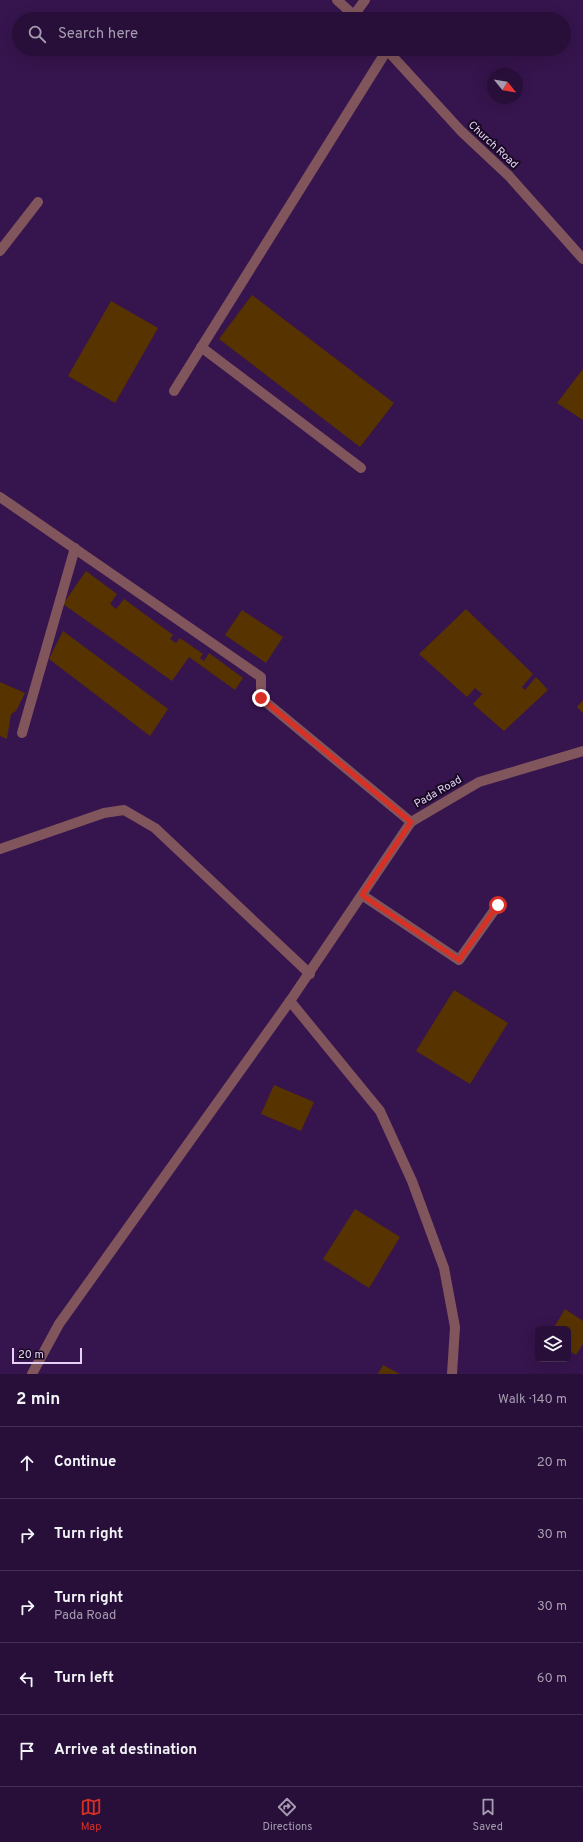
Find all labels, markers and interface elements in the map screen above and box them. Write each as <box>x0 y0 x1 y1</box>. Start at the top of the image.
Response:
search box <box>12 12 571 56</box>
icon: search <box>26 23 48 45</box>
text: Search here <box>58 25 138 44</box>
north arrow <box>487 68 523 104</box>
street label: Church Road <box>465 118 521 172</box>
route end <box>252 689 270 707</box>
street label: Pada Road <box>412 773 464 811</box>
route start <box>489 896 507 914</box>
map controls <box>535 1326 571 1362</box>
button: layers <box>535 1326 571 1362</box>
scale bar <box>12 1346 82 1365</box>
text: 20 m <box>18 1348 44 1362</box>
text: 2 min <box>16 1389 60 1411</box>
text: Walk · 140 m <box>498 1392 567 1408</box>
icon: ahead <box>16 1452 38 1474</box>
text: Continue <box>54 1453 116 1472</box>
text: 20 m <box>537 1455 567 1471</box>
icon: right <box>16 1524 38 1546</box>
text: Turn right <box>54 1525 123 1544</box>
text: 30 m <box>537 1527 567 1543</box>
text: Turn right <box>54 1589 123 1608</box>
icon: right <box>16 1596 38 1618</box>
text: 30 m <box>537 1599 567 1615</box>
text: Pada Road <box>54 1608 116 1624</box>
icon: left <box>16 1668 38 1690</box>
text: Turn left <box>54 1669 114 1688</box>
text: 60 m <box>537 1671 567 1687</box>
icon: arrive <box>16 1740 38 1762</box>
text: Arrive at destination <box>54 1741 197 1760</box>
tab: Map <box>80 1796 102 1834</box>
tab: Directions <box>262 1796 312 1834</box>
tab: Saved <box>473 1796 503 1834</box>

